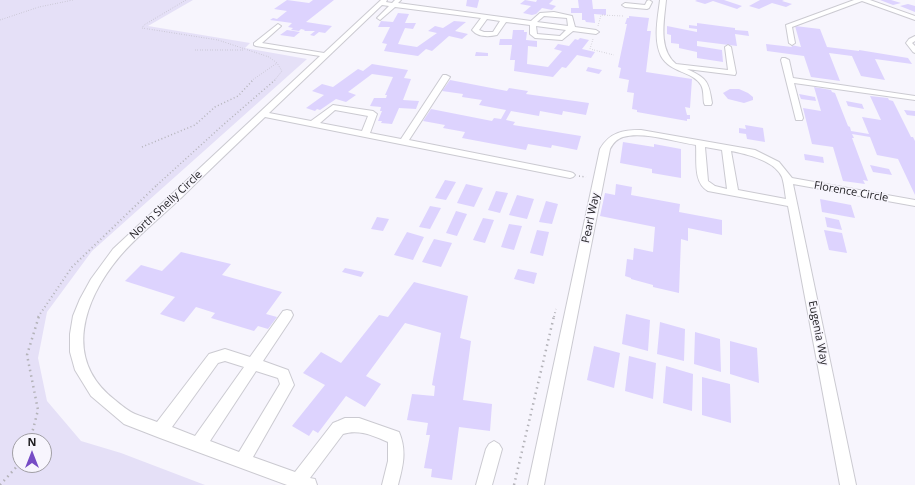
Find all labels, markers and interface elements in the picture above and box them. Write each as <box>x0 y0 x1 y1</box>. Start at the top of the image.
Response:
street label: North Shelly Circle <box>127 168 205 242</box>
street label: Florence Circle <box>813 179 889 205</box>
street label: Pearl Way <box>579 192 603 244</box>
street label: Eugenia Way <box>805 300 831 366</box>
north arrow <box>12 433 52 473</box>
text: N <box>28 434 36 449</box>

